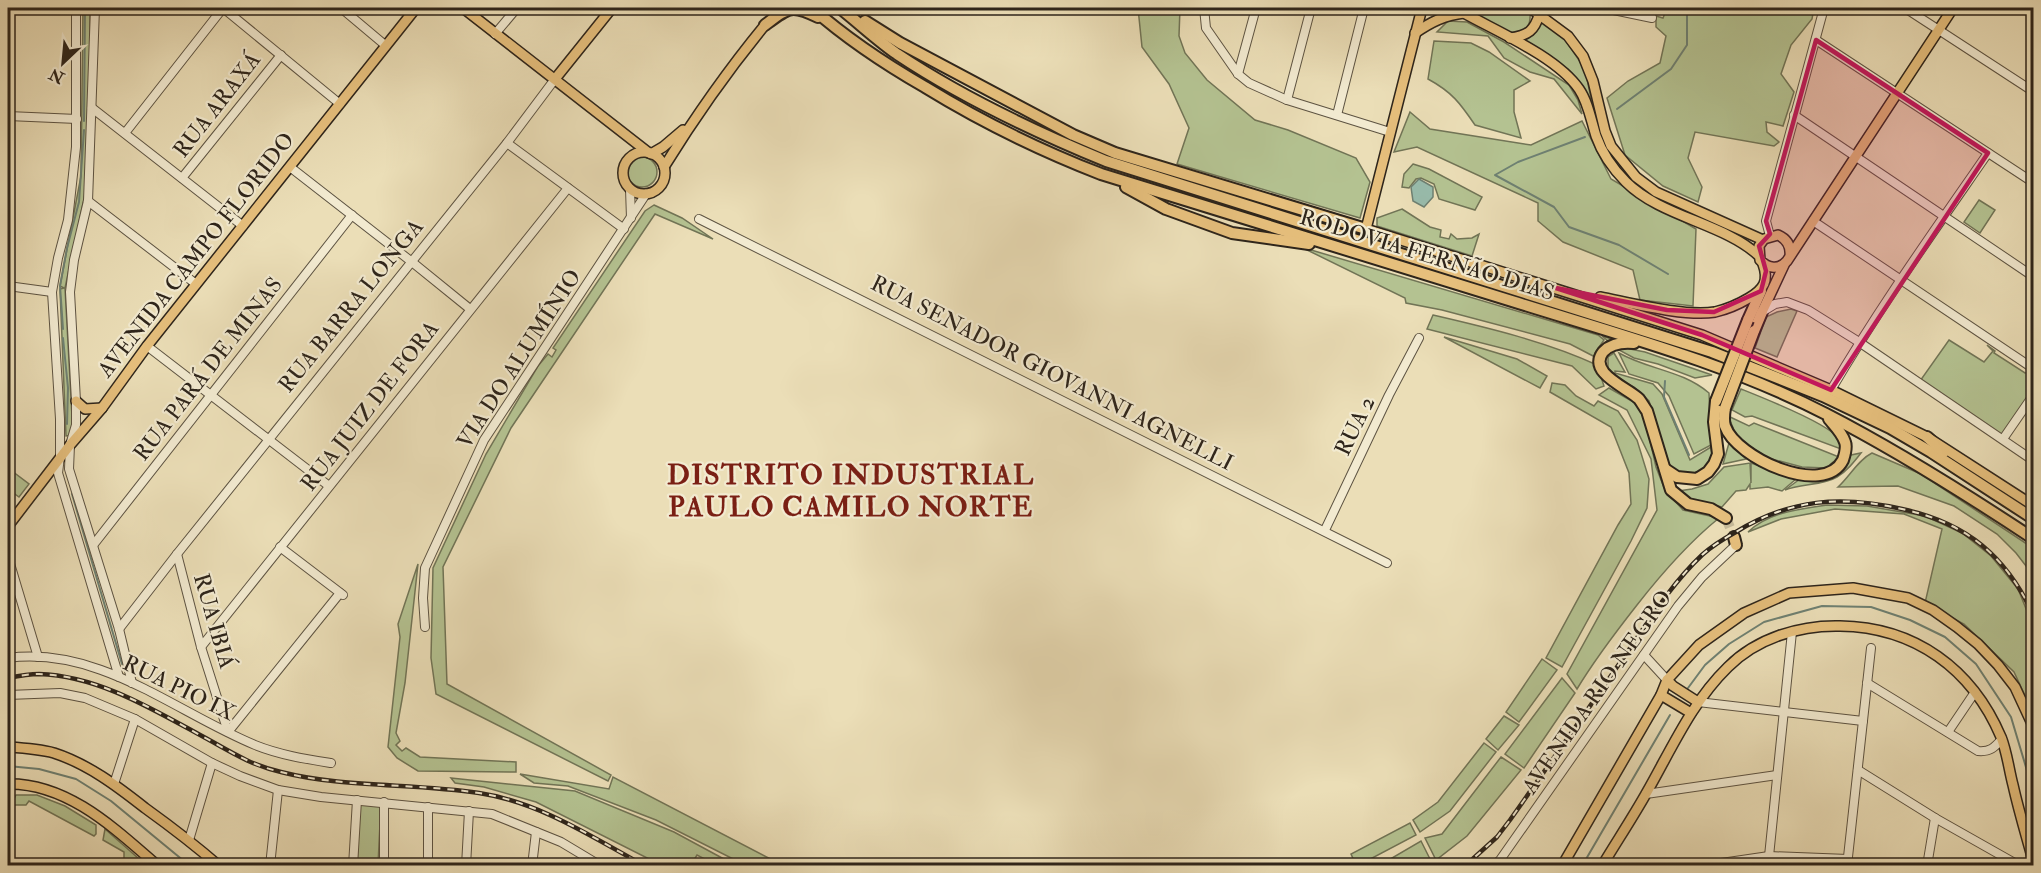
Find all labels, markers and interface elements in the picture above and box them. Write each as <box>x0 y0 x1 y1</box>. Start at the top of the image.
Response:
north arrow <box>33 33 93 93</box>
street label: RUA ARAXÁ <box>167 47 267 163</box>
text: N <box>45 63 69 88</box>
street label: AVENIDA CAMPO FLORIDO <box>91 127 300 384</box>
street label: RODOVIA FERNÃO DIAS <box>1296 202 1558 307</box>
street label: RUA BARRA LONGA <box>272 213 430 399</box>
street label: VIA DO ALUMÍNIO <box>451 264 587 454</box>
street label: RUA SENADOR GIOVANNI AGNELLI <box>866 269 1238 477</box>
street label: RUA PARÁ DE MINAS <box>127 271 289 467</box>
street label: RUA JUIZ DE FORA <box>295 315 445 497</box>
street label: RUA 2 <box>1329 392 1381 460</box>
district label: DISTRITO INDUSTRIAL PAULO CAMILO NORTE <box>667 458 1035 525</box>
street label: RUA IBIÁ <box>187 570 241 672</box>
street label: AVENIDA RIO NEGRO <box>1515 584 1678 800</box>
street label: RUA PIO IX <box>118 649 240 727</box>

